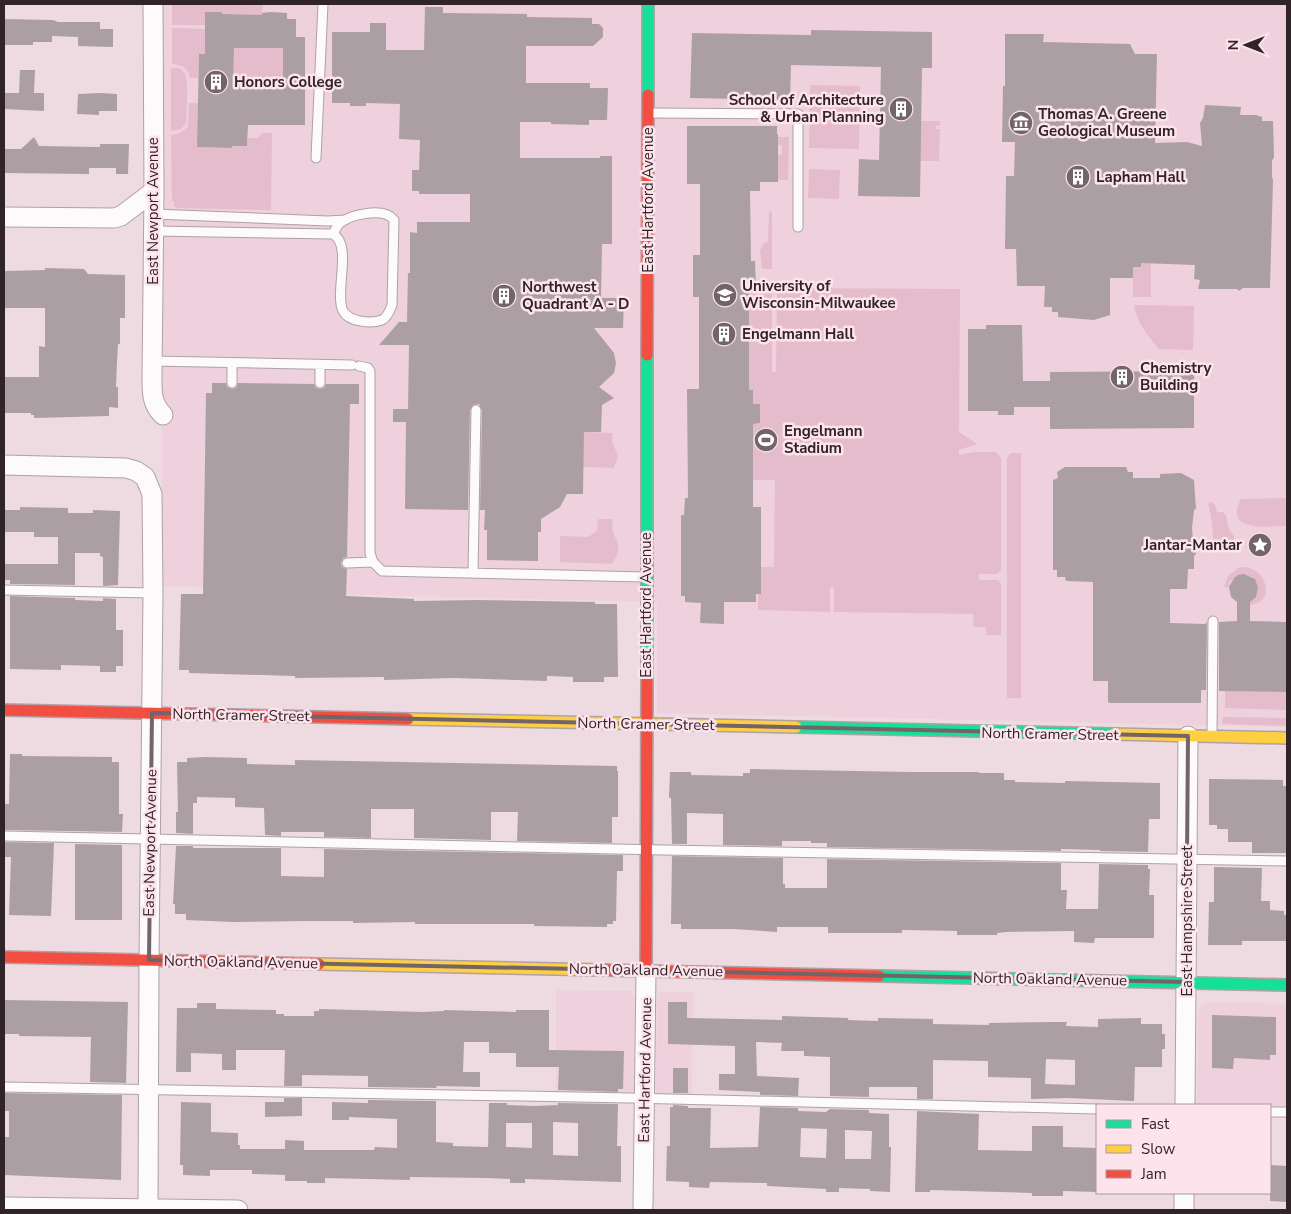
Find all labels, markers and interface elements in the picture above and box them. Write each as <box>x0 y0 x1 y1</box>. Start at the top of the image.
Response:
north arrow <box>1221 20 1271 70</box>
text: N <box>1224 40 1243 50</box>
building icon: Honors College <box>203 69 229 95</box>
place label: Honors College <box>234 72 342 92</box>
place label: School of Architecture & Urban Planning <box>729 90 884 127</box>
building icon: School of Architecture & Urban Planning <box>888 96 914 122</box>
place label: Thomas A. Greene Geological Museum <box>1038 104 1175 141</box>
museum icon: Thomas A. Greene Geological Museum <box>1008 110 1034 136</box>
street label: East Hartford Avenue <box>638 127 658 273</box>
street label: East Newport Avenue <box>143 137 163 285</box>
building icon: Lapham Hall <box>1065 164 1091 190</box>
place label: Lapham Hall <box>1096 167 1185 187</box>
place label: University of Wisconsin-Milwaukee <box>742 276 896 313</box>
place label: Northwest Quadrant A - D <box>522 277 629 314</box>
school or university icon: University of Wisconsin-Milwaukee <box>712 282 738 308</box>
building icon: Northwest Quadrant A - D <box>491 283 517 309</box>
building icon: Engelmann Hall <box>711 321 737 347</box>
place label: Engelmann Hall <box>742 324 854 344</box>
place label: Chemistry Building <box>1140 358 1211 395</box>
building icon: Chemistry Building <box>1109 364 1135 390</box>
place label: Engelmann Stadium <box>784 421 863 458</box>
sports icon: Engelmann Stadium <box>753 427 779 453</box>
street label: East Hartford Avenue <box>636 532 656 678</box>
place icon: Jantar-Mantar <box>1247 532 1273 558</box>
place label: Jantar-Mantar <box>1143 535 1242 555</box>
street label: North Cramer Street <box>172 704 310 726</box>
street label: North Cramer Street <box>577 713 715 735</box>
street label: North Cramer Street <box>981 723 1119 745</box>
street label: East Newport Avenue <box>139 769 161 917</box>
street label: East Hampshire Street <box>1177 845 1197 997</box>
street label: North Oakland Avenue <box>164 951 318 973</box>
street label: North Oakland Avenue <box>569 959 723 981</box>
street label: North Oakland Avenue <box>973 968 1127 990</box>
street label: East Hartford Avenue <box>634 997 656 1143</box>
legend <box>1096 1104 1271 1194</box>
text: Fast <box>1141 1114 1170 1134</box>
text: Slow <box>1141 1139 1176 1159</box>
text: Jam <box>1140 1164 1167 1184</box>

